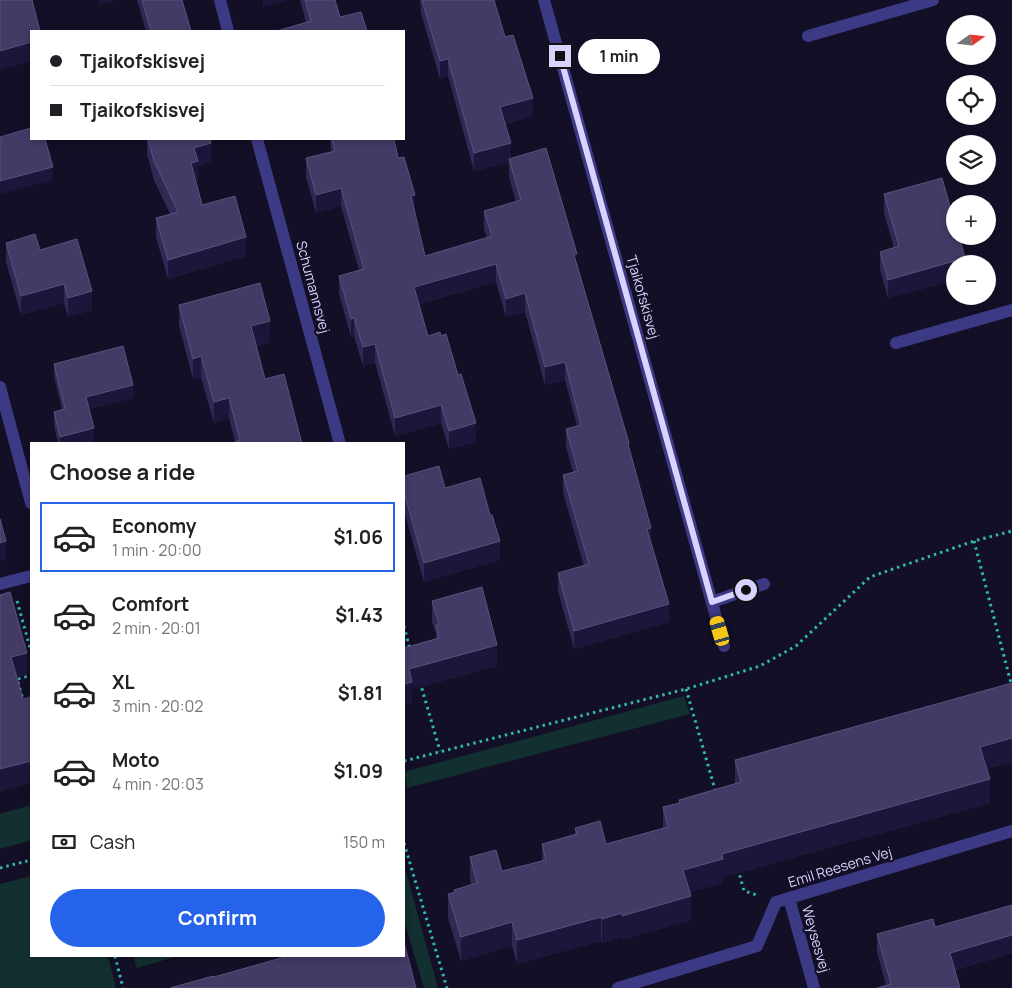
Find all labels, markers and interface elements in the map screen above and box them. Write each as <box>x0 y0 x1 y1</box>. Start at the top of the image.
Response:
north arrow <box>946 15 996 65</box>
map controls <box>946 15 996 305</box>
callout: 1 min <box>578 38 660 74</box>
route end <box>549 45 571 67</box>
text: 1 min <box>599 45 639 67</box>
text: Tjaikofskisvej <box>80 48 205 74</box>
button: locate <box>946 75 996 125</box>
text: Tjaikofskisvej <box>80 97 205 123</box>
button: layers <box>946 135 996 185</box>
button: + <box>946 195 996 245</box>
street label: Schumannsvej <box>292 239 335 335</box>
street label: Tjaikofskisvej <box>622 253 664 341</box>
button: − <box>946 255 996 305</box>
text: Choose a ride <box>50 457 195 487</box>
text: Economy <box>112 513 196 539</box>
icon: car <box>52 515 97 560</box>
text: $1.06 <box>333 524 383 550</box>
text: 1 min · 20:00 <box>112 539 201 561</box>
route start <box>735 579 757 601</box>
text: Comfort <box>112 591 189 617</box>
icon: car <box>52 593 97 638</box>
text: $1.43 <box>335 602 383 628</box>
car <box>708 615 731 647</box>
text: 2 min · 20:01 <box>112 617 201 639</box>
text: XL <box>112 669 135 695</box>
icon: car <box>52 671 97 716</box>
text: $1.81 <box>338 680 383 706</box>
text: 3 min · 20:02 <box>112 695 203 717</box>
text: Moto <box>112 747 159 773</box>
icon: car <box>52 749 97 794</box>
text: $1.09 <box>333 758 383 784</box>
text: 4 min · 20:03 <box>112 773 204 795</box>
icon: cash <box>50 828 78 856</box>
text: Cash <box>90 829 135 855</box>
text: 150 m <box>343 831 385 853</box>
street label: Emil Reesens Vej <box>786 842 894 891</box>
button: Confirm <box>50 889 385 947</box>
street label: Weysesvej <box>798 903 835 975</box>

